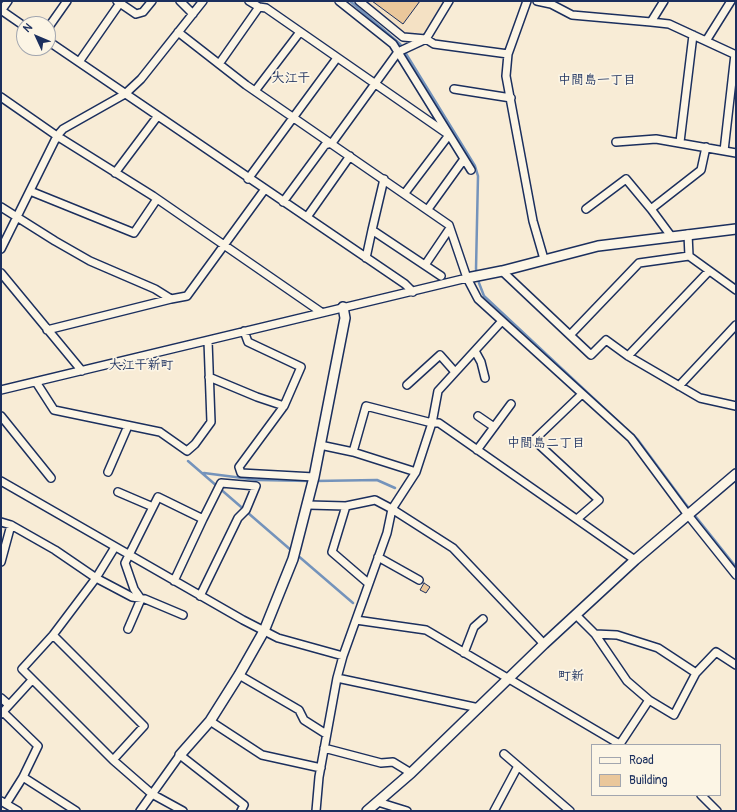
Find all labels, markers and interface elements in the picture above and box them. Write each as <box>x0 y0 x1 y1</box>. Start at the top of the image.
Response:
north arrow <box>16 16 56 56</box>
text: N <box>20 21 35 35</box>
district label: 大江干 <box>272 71 310 87</box>
district label: 中間島一丁目 <box>558 73 636 89</box>
district label: 大江干新町 <box>109 358 173 374</box>
district label: 中間島二丁目 <box>507 436 585 452</box>
district label: 町新 <box>558 669 584 685</box>
legend <box>591 744 721 796</box>
text: Road <box>629 753 654 768</box>
text: Building <box>629 773 668 788</box>

